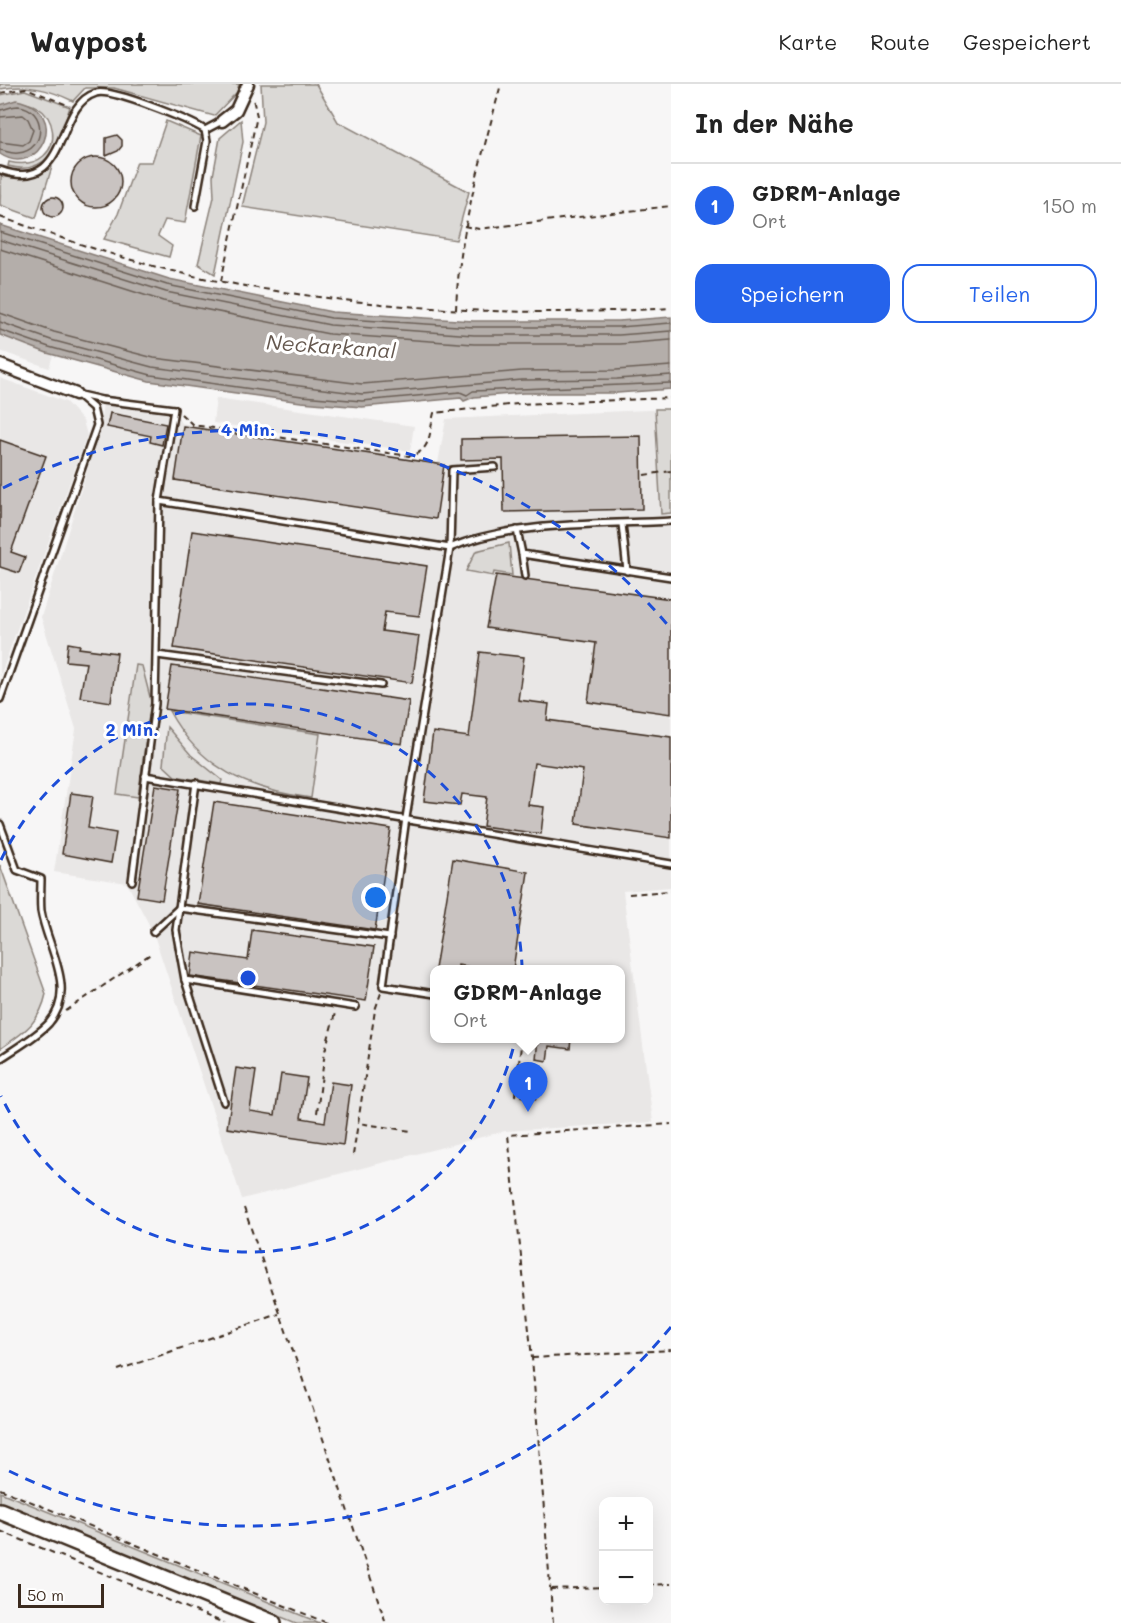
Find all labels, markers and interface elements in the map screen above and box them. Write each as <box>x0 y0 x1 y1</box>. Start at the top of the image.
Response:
text: Waypost <box>30 23 147 59</box>
text: Karte <box>779 28 837 55</box>
text: Route <box>870 28 930 55</box>
text: Gespeichert <box>963 28 1091 55</box>
text: In der Nähe <box>695 106 854 140</box>
text: GDRM-Anlage <box>752 178 901 207</box>
text: 1 <box>710 192 719 218</box>
text: 150 m <box>1042 192 1097 218</box>
text: Ort <box>752 207 787 233</box>
button: Speichern <box>695 264 890 323</box>
button: Teilen <box>902 264 1097 323</box>
water label: Neckarkanal <box>265 328 398 364</box>
text: 4 Min. <box>221 417 275 441</box>
text: 2 Min. <box>105 717 159 741</box>
your location <box>361 883 390 912</box>
popup <box>430 965 625 1043</box>
centre of rings <box>238 968 258 988</box>
text: GDRM-Anlage <box>453 977 602 1006</box>
text: Ort <box>453 1006 488 1032</box>
pin: 1 <box>508 1062 548 1112</box>
map controls <box>599 1497 653 1605</box>
button: + <box>599 1497 653 1551</box>
button: − <box>599 1551 653 1605</box>
scale bar <box>18 1581 104 1608</box>
text: 50 m <box>27 1584 64 1605</box>

